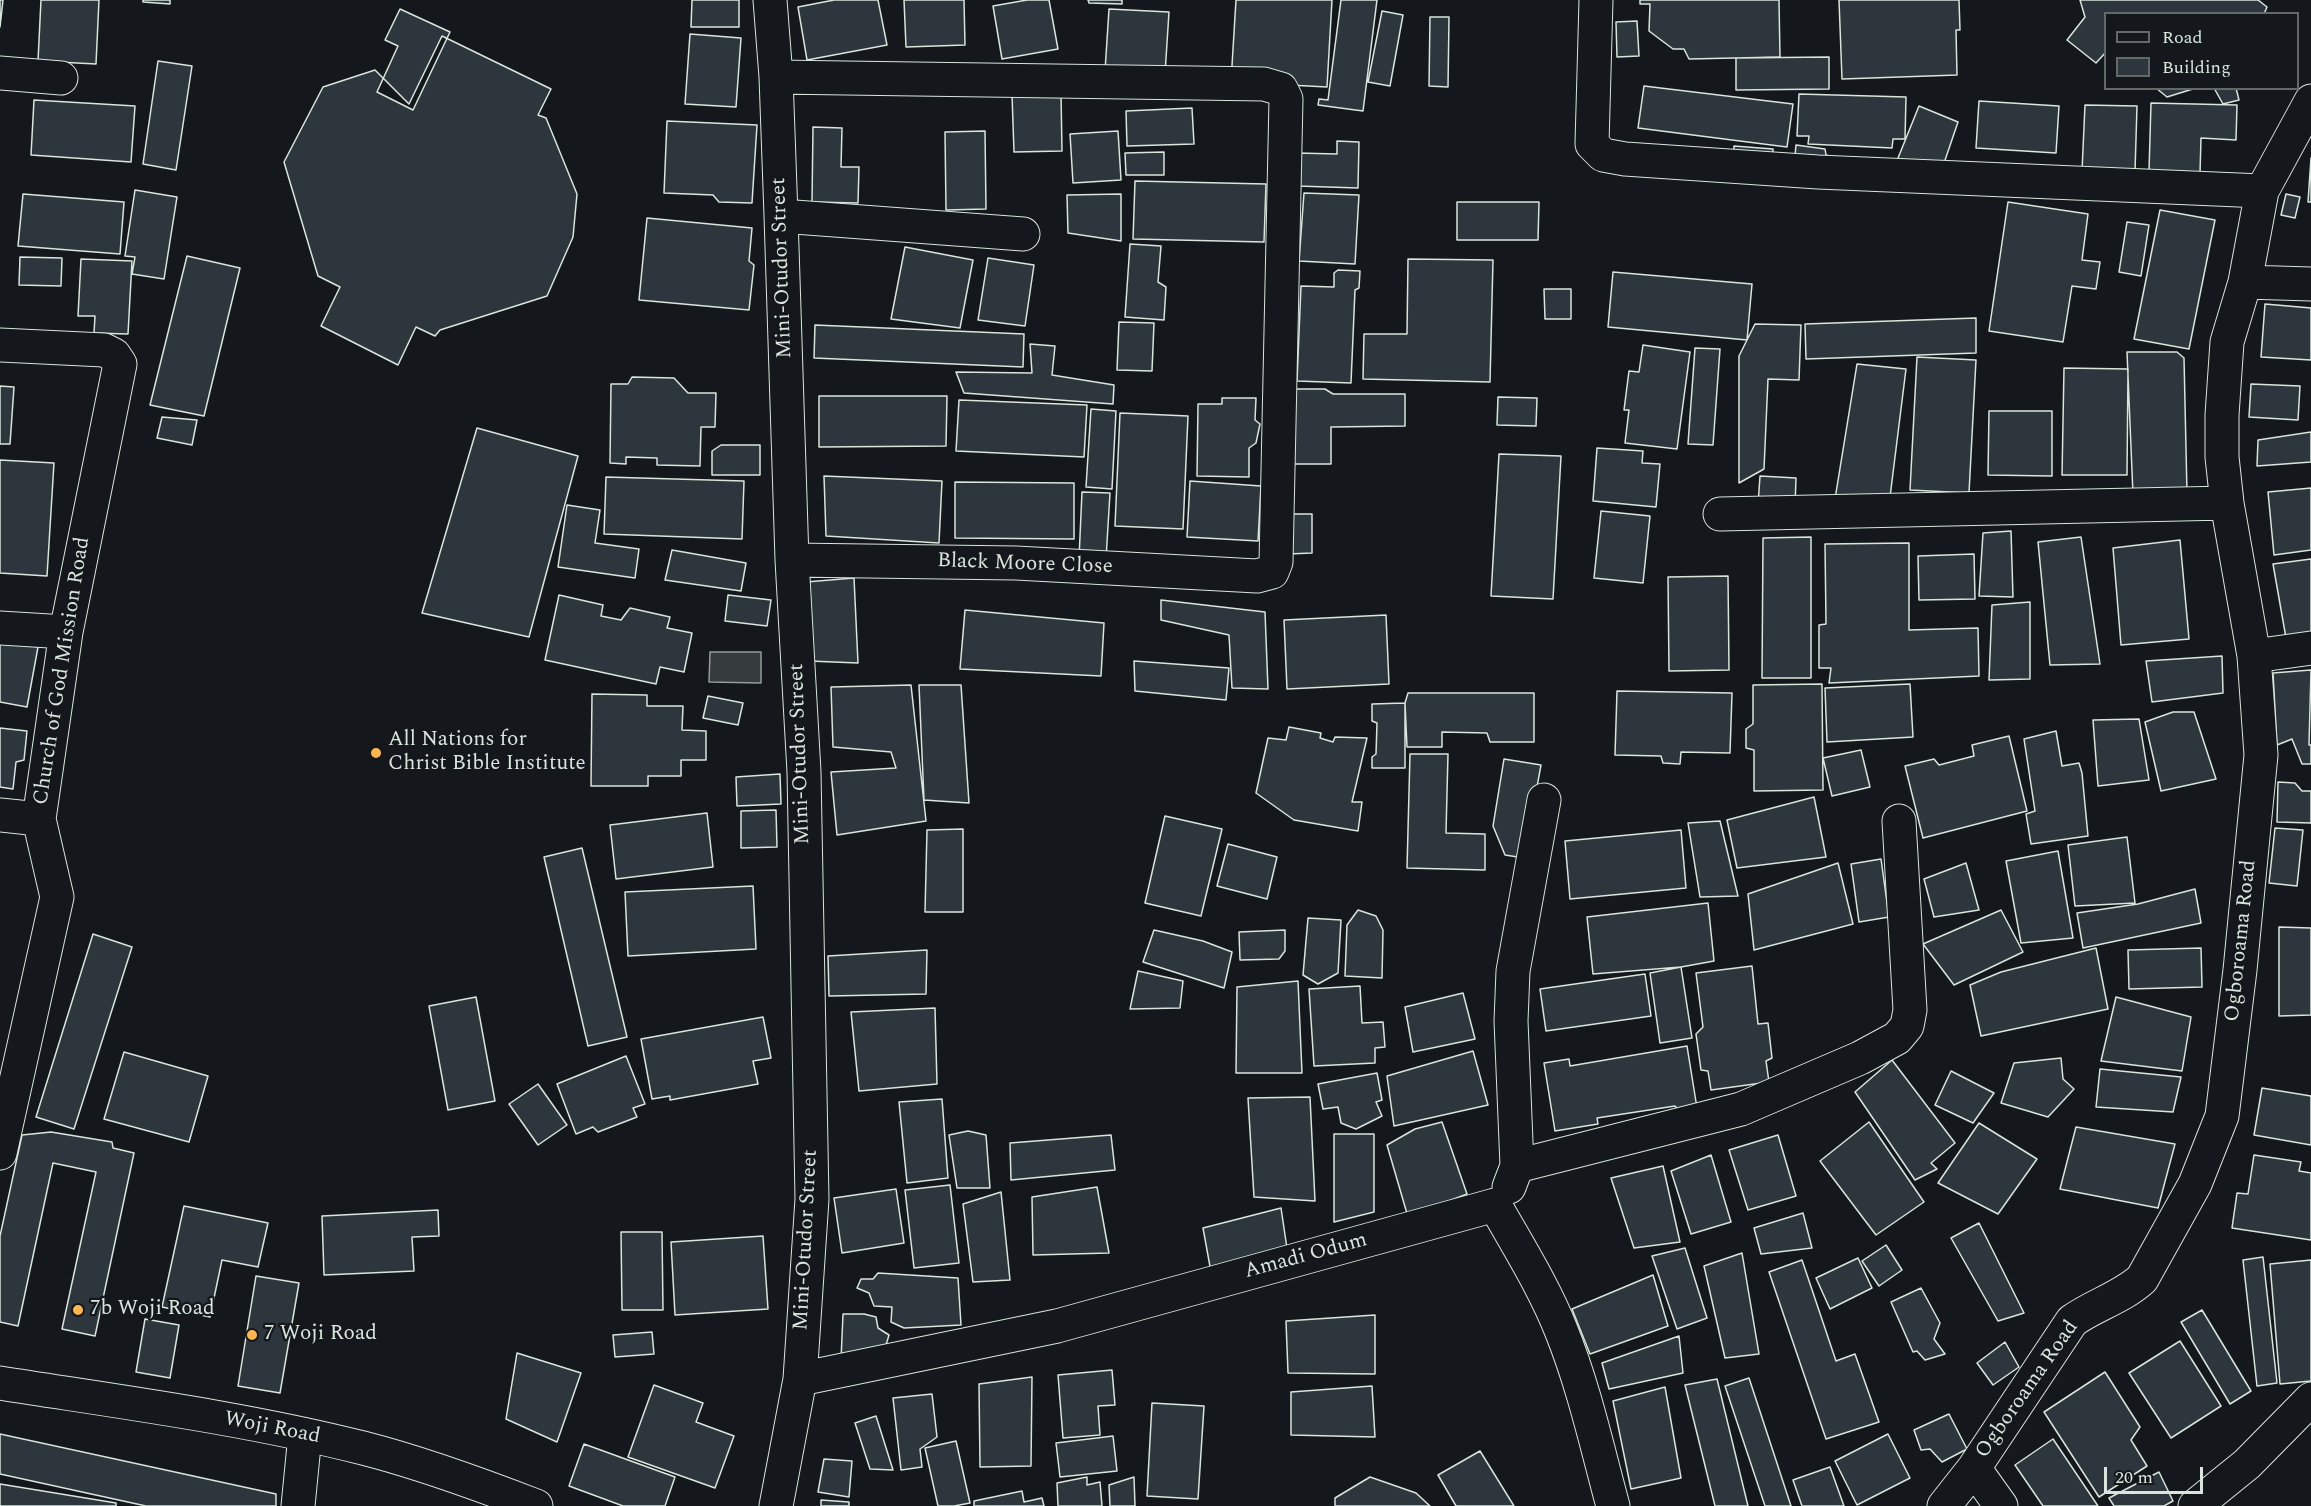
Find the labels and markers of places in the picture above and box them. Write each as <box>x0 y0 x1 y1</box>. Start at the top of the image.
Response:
place label: All Nations for Christ Bible Institute <box>388 728 586 778</box>
marker: All Nations for Christ Bible Institute <box>369 746 383 760</box>
place label: 7b Woji Road <box>90 1297 215 1323</box>
marker: 7b Woji Road <box>71 1303 85 1317</box>
place label: 7 Woji Road <box>264 1322 377 1348</box>
marker: 7 Woji Road <box>245 1328 259 1342</box>

